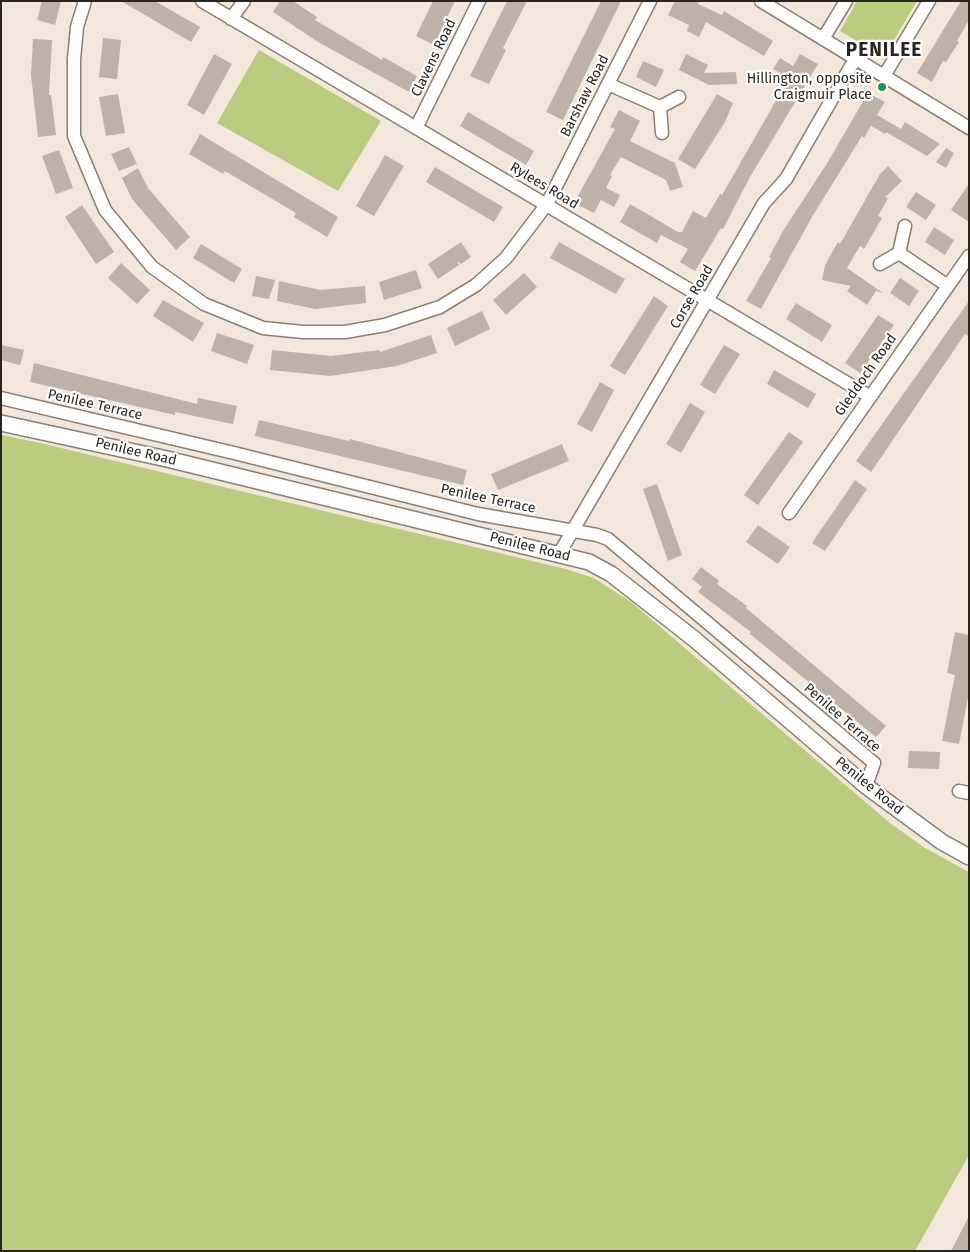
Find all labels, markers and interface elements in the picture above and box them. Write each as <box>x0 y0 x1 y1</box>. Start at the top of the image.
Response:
street label: Clavens Road <box>408 16 460 100</box>
district label: PENILEE <box>845 40 923 62</box>
street label: Barshaw Road <box>557 52 613 140</box>
place label: Hillington, opposite Craigmuir Place <box>747 71 872 104</box>
marker: Hillington, opposite Craigmuir Place <box>876 81 888 93</box>
street label: Rylees Road <box>507 159 581 213</box>
street label: Corse Road <box>667 262 717 332</box>
street label: Gleddoch Road <box>831 331 901 419</box>
street label: Penilee Terrace <box>46 386 144 424</box>
street label: Penilee Road <box>94 435 178 469</box>
street label: Penilee Terrace <box>439 481 537 517</box>
street label: Penilee Road <box>488 529 572 565</box>
street label: Penilee Terrace <box>800 680 884 756</box>
street label: Penilee Road <box>832 753 906 819</box>

